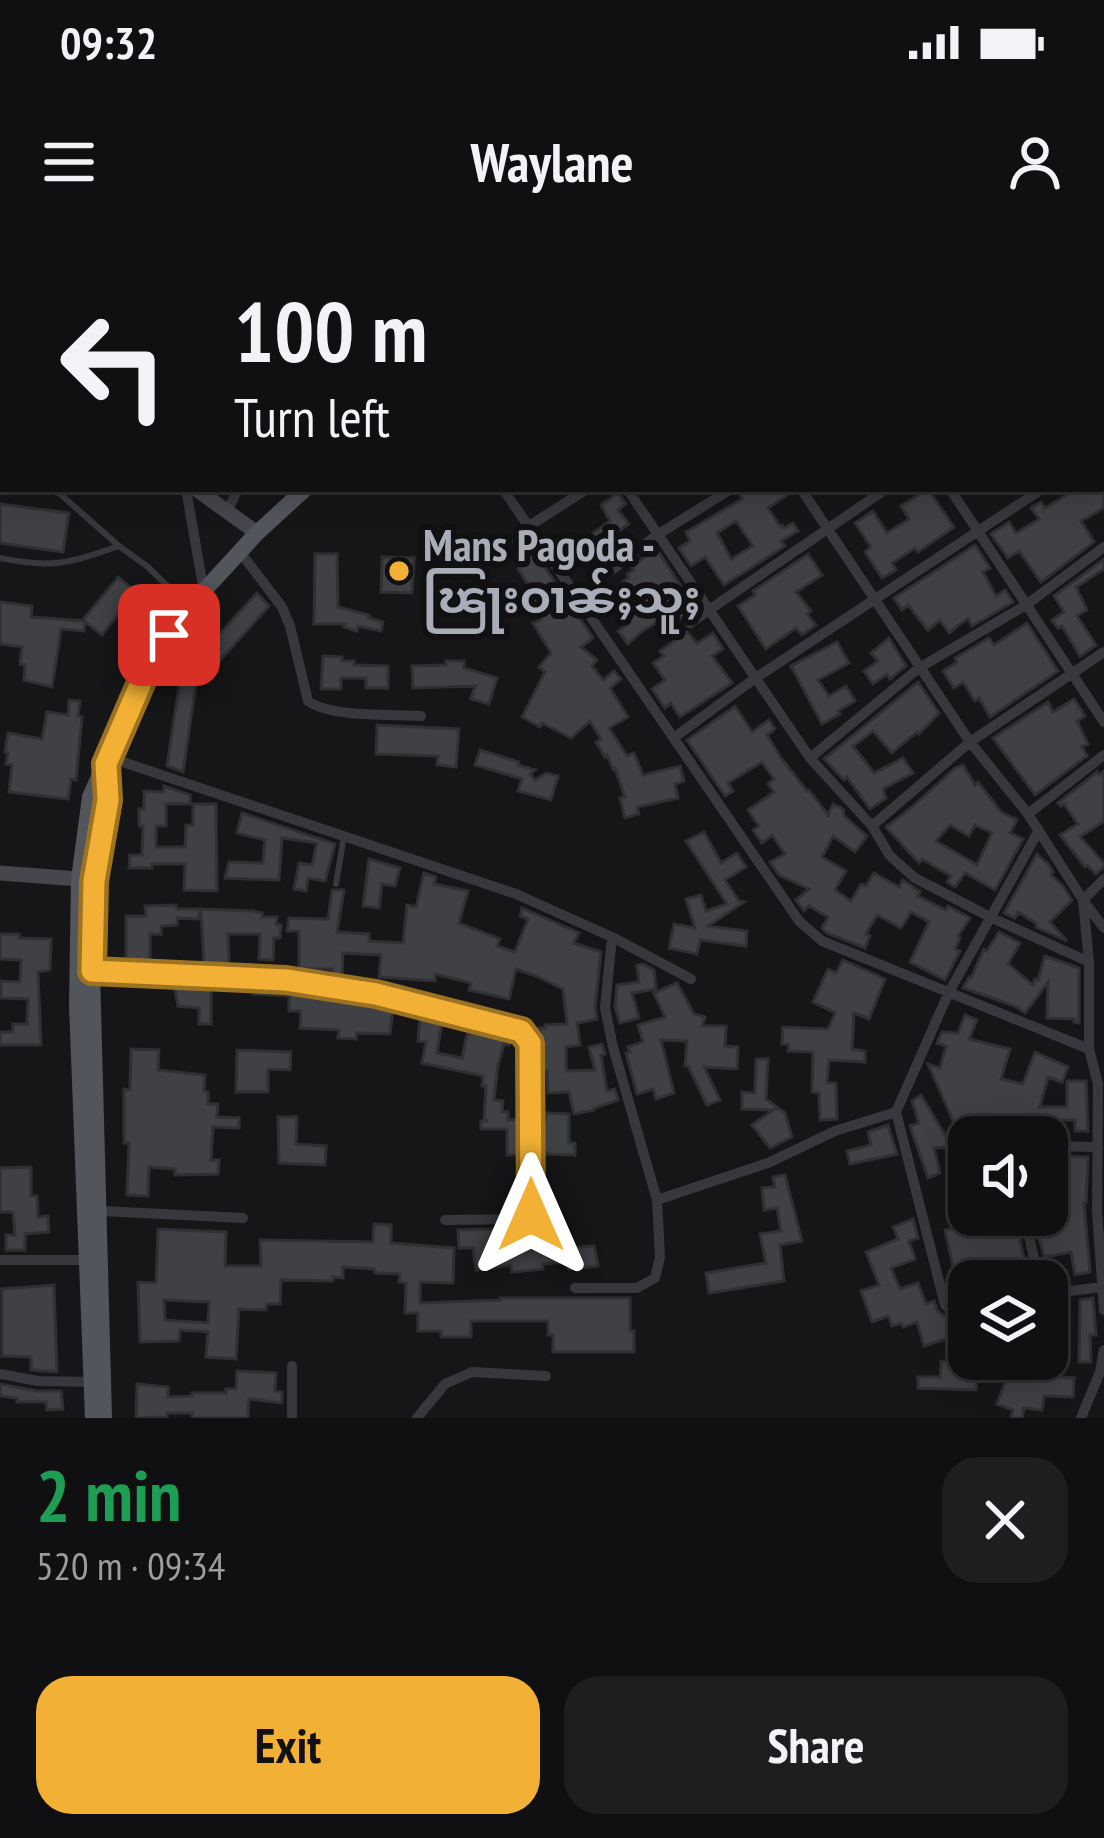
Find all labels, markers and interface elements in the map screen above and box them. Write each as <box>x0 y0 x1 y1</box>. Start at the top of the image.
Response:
text: 09:32 <box>60 13 157 71</box>
text: Waylane <box>470 127 634 197</box>
icon: menu <box>36 129 102 195</box>
icon: person <box>1002 129 1068 195</box>
text: 100 m <box>234 276 427 385</box>
icon: left <box>36 288 192 444</box>
text: Turn left <box>234 382 390 452</box>
place label: Mans Pagoda - ၽြႃးဝၢၼ်ႈသူႈ <box>423 515 701 634</box>
marker: Mans Pagoda - ၽြႃးဝၢၼ်ႈသူႈ <box>386 558 412 584</box>
pin <box>118 584 220 686</box>
icon: arrive <box>136 602 202 668</box>
map controls <box>948 1116 1068 1380</box>
button: sound <box>948 1116 1068 1236</box>
position arrow <box>468 1152 594 1278</box>
button: layers <box>948 1260 1068 1380</box>
text: 2 min <box>36 1448 181 1541</box>
button: close <box>942 1457 1068 1583</box>
text: 520 m · 09:34 <box>36 1540 225 1591</box>
button: Exit <box>36 1676 540 1814</box>
button: Share <box>564 1676 1068 1814</box>

